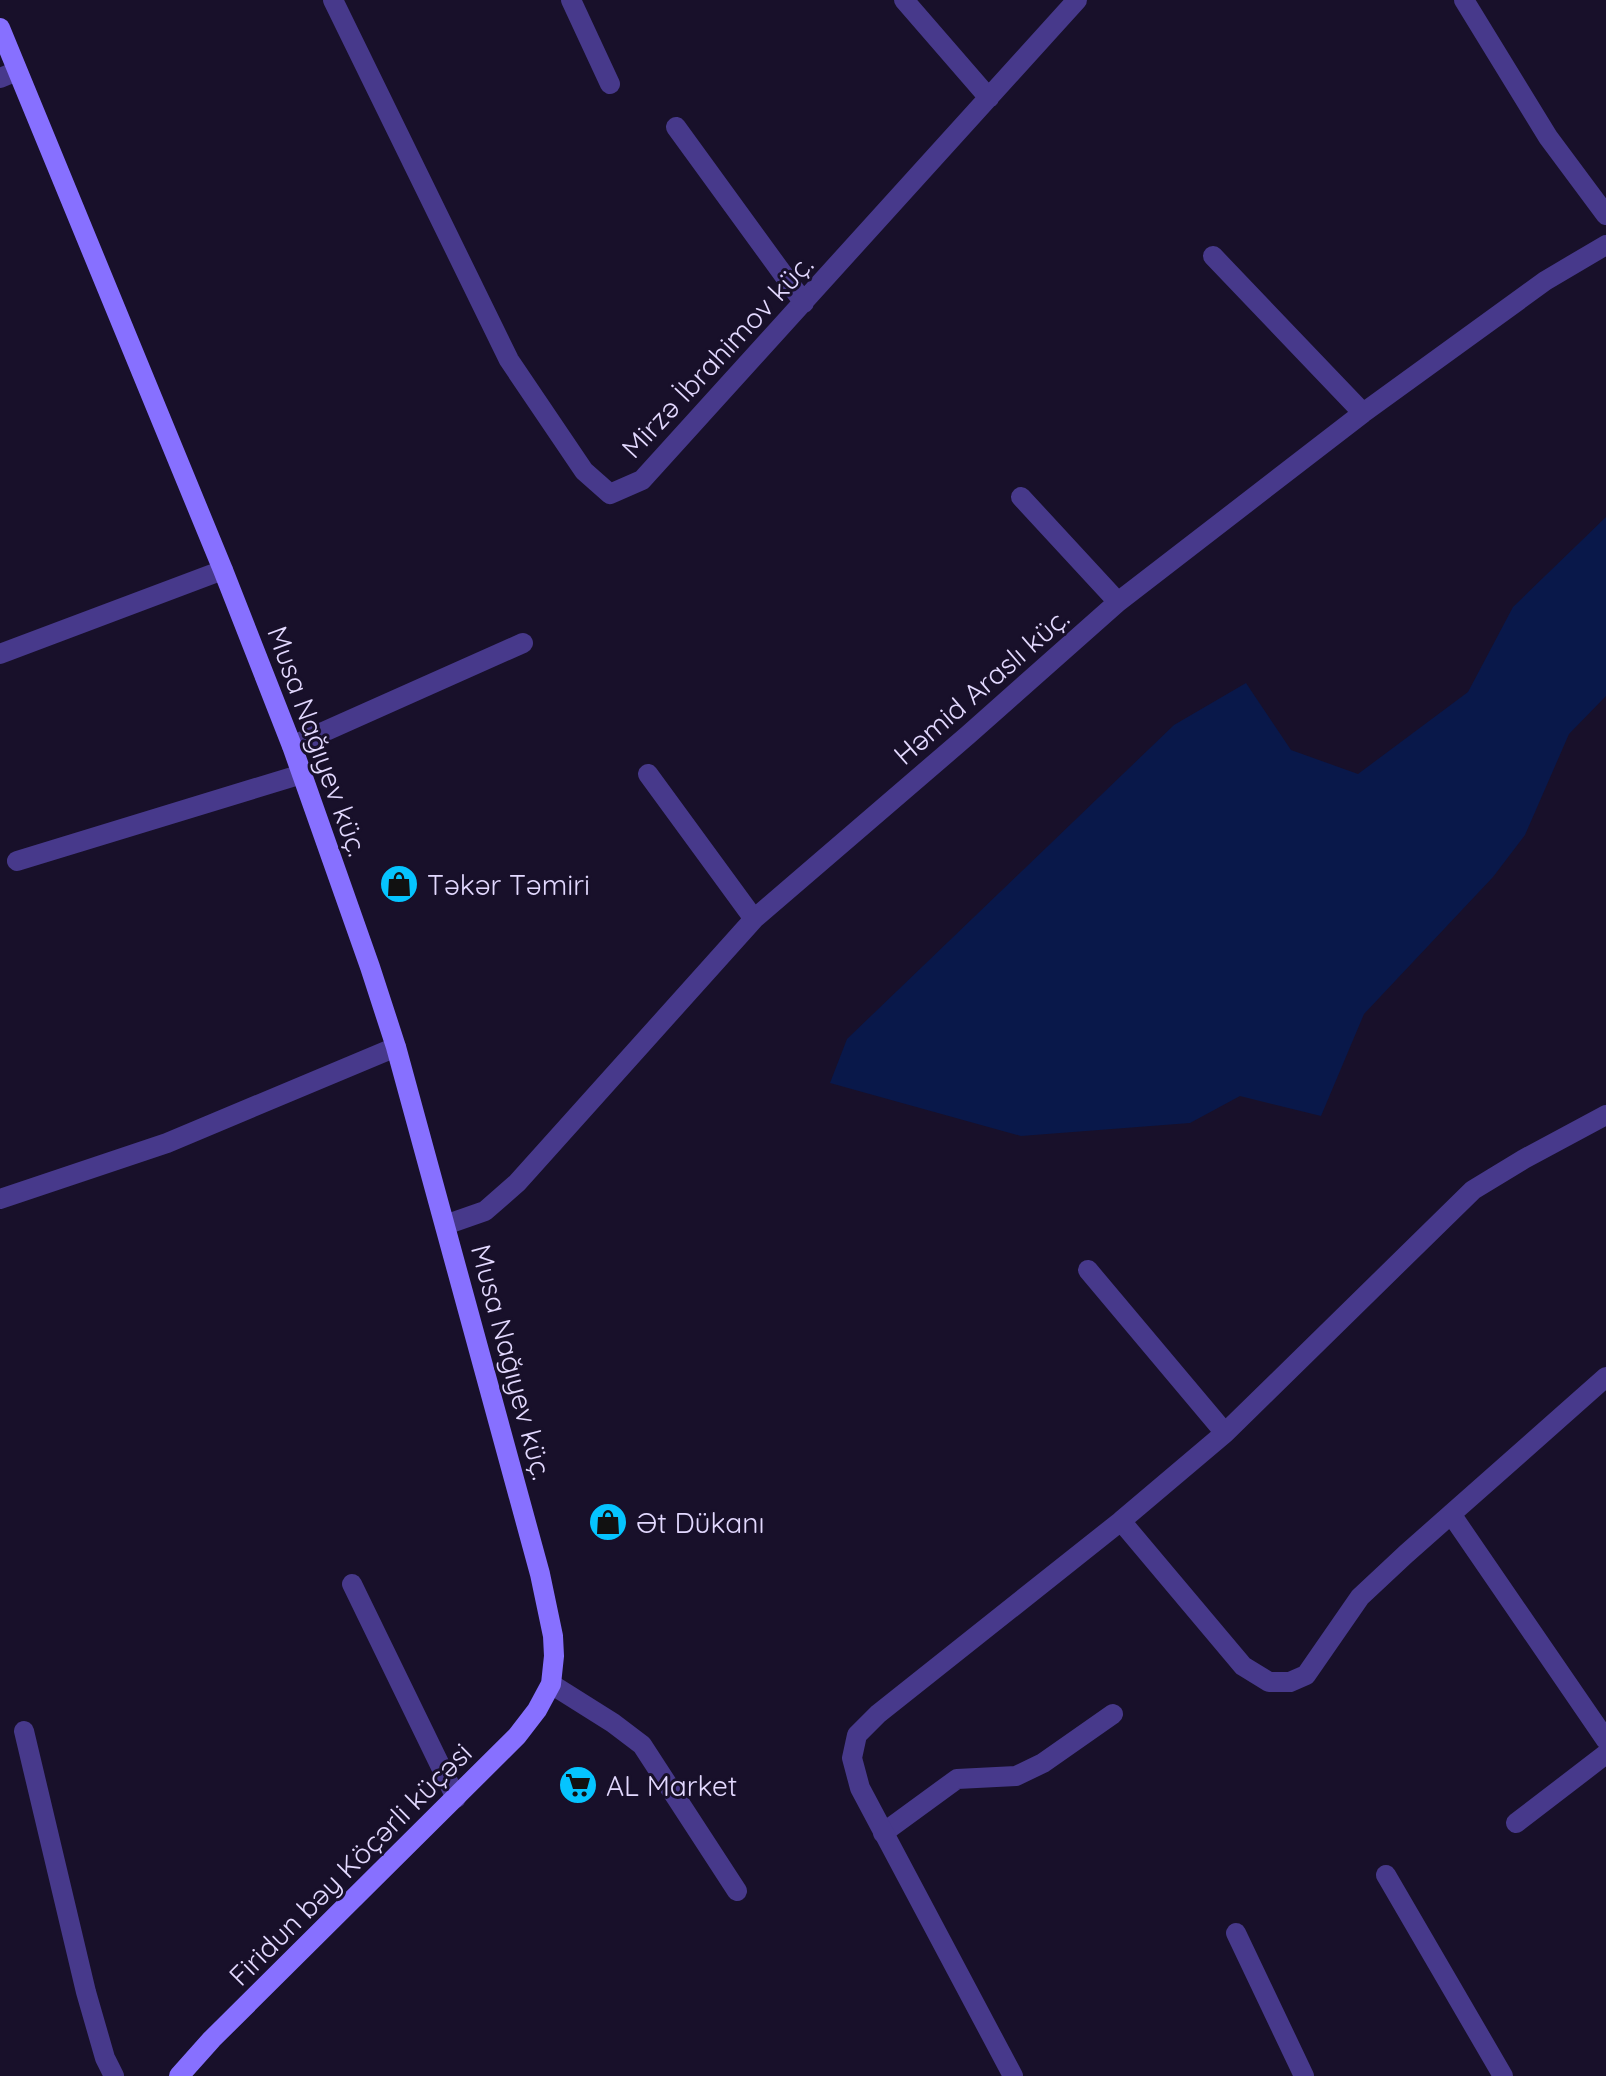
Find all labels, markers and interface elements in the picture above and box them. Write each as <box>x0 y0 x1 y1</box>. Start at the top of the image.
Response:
street label: Mirzə İbrahimov küç. <box>614 247 820 465</box>
street label: Həmid Araslı küç. <box>886 600 1076 772</box>
street label: Musa Nağıyev küç. <box>260 621 376 861</box>
shop icon: Təkər Təmiri <box>378 863 420 905</box>
place label: Təkər Təmiri <box>427 867 590 902</box>
street label: Musa Nağıyev küç. <box>464 1241 560 1483</box>
shop icon: Ət Dükanı <box>587 1501 629 1543</box>
place label: Ət Dükanı <box>636 1505 764 1540</box>
street label: Firidun bəy Köçərli küçəsi <box>221 1735 479 1993</box>
supermarket icon: AL Market <box>557 1764 599 1806</box>
place label: AL Market <box>606 1768 737 1803</box>

